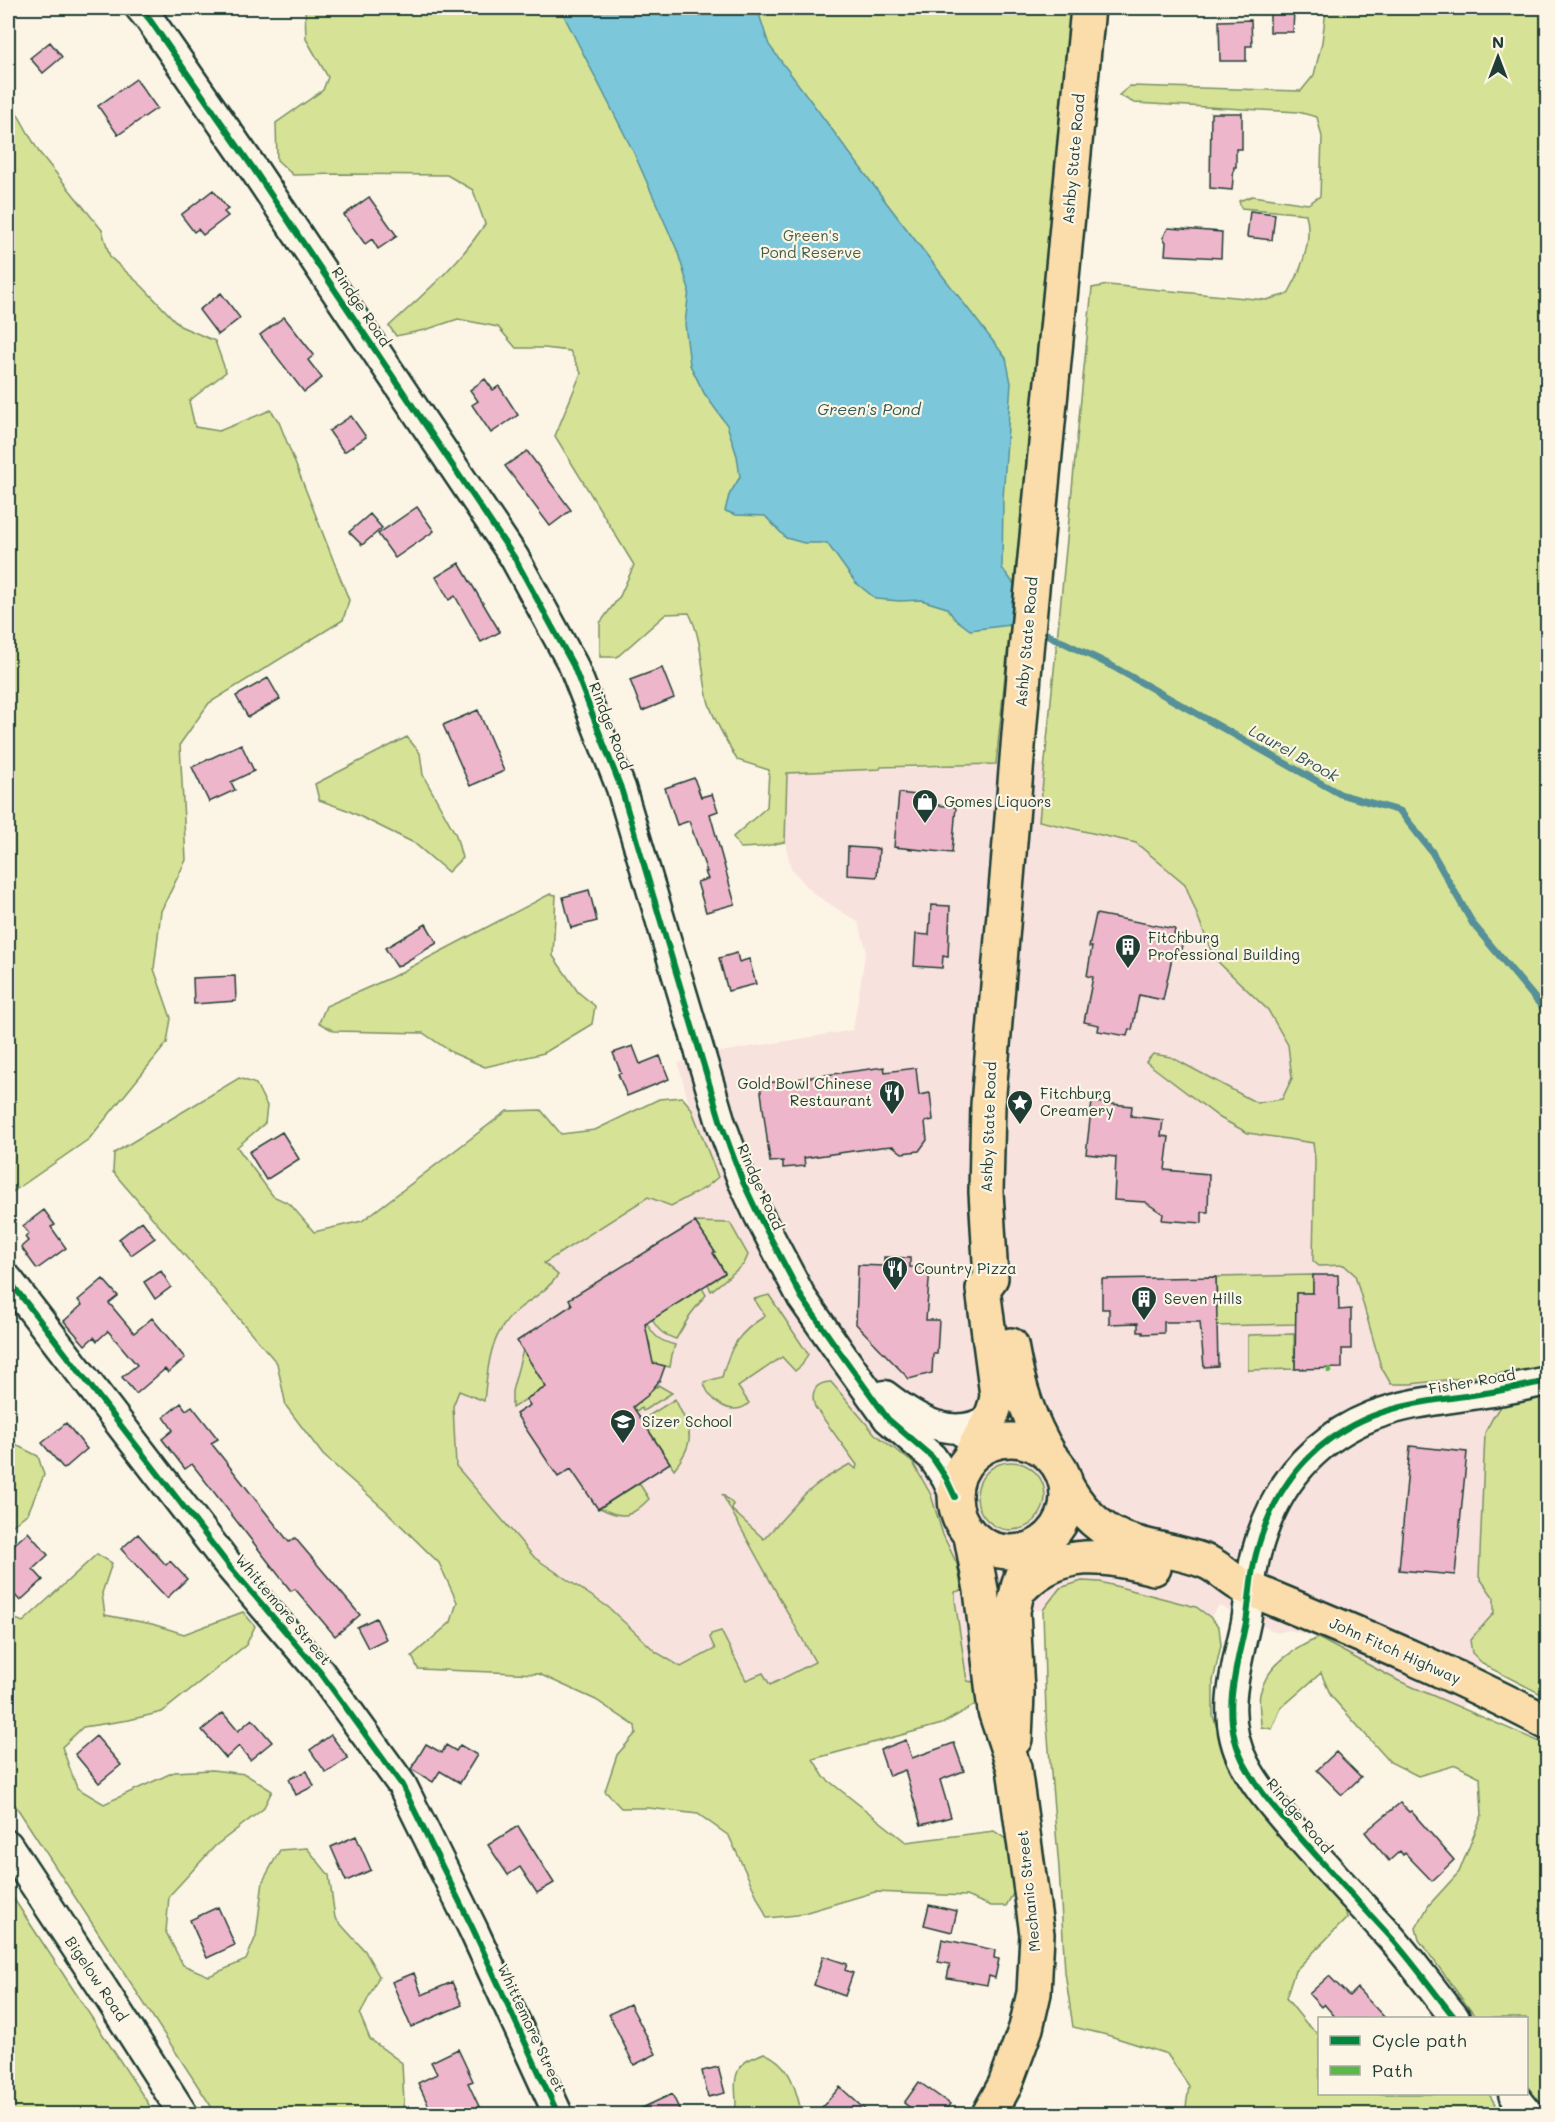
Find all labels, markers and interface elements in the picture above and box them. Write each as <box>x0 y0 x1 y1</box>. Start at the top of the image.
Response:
north arrow <box>1468 27 1528 87</box>
text: N <box>1492 31 1504 52</box>
street label: Ashby State Road <box>1057 93 1089 225</box>
park label: Green's Pond Reserve <box>761 225 861 262</box>
street label: Rindge Road <box>328 263 396 350</box>
water label: Green's Pond <box>817 398 921 419</box>
street label: Ashby State Road <box>1010 576 1042 708</box>
street label: Rindge Road <box>585 679 637 772</box>
water label: Laurel Brook <box>1246 719 1343 786</box>
shop icon: Gomes Liquors <box>910 787 940 825</box>
place label: Gomes Liquors <box>944 791 1051 811</box>
place label: Fitchburg Professional Building <box>1148 927 1300 964</box>
building icon: Fitchburg Professional Building <box>1113 932 1143 970</box>
street label: Ashby State Road <box>976 1061 1000 1193</box>
place label: Gold Bowl Chinese Restaurant <box>738 1073 872 1110</box>
restaurant icon: Gold Bowl Chinese Restaurant <box>877 1078 907 1116</box>
place label: Fitchburg Creamery <box>1040 1083 1114 1120</box>
place icon: Fitchburg Creamery <box>1005 1088 1035 1126</box>
street label: Rindge Road <box>733 1140 789 1233</box>
restaurant icon: Country Pizza <box>880 1254 910 1292</box>
place label: Country Pizza <box>914 1258 1017 1278</box>
building icon: Seven Hills <box>1129 1284 1159 1322</box>
place label: Seven Hills <box>1164 1288 1242 1308</box>
street label: Fisher Road <box>1427 1364 1517 1398</box>
school or university icon: Sizer School <box>608 1407 638 1445</box>
place label: Sizer School <box>642 1411 732 1431</box>
street label: Whittemore Street <box>231 1550 336 1669</box>
street label: John Fitch Highway <box>1327 1612 1464 1688</box>
street label: Rindge Road <box>1262 1774 1337 1857</box>
street label: Mechanic Street <box>1012 1829 1044 1953</box>
street label: Bigelow Road <box>61 1932 133 2025</box>
street label: Whittemore Street <box>493 1960 570 2095</box>
legend <box>1318 2017 1528 2095</box>
text: Cycle path <box>1372 2028 1467 2052</box>
text: Path <box>1372 2058 1412 2082</box>

